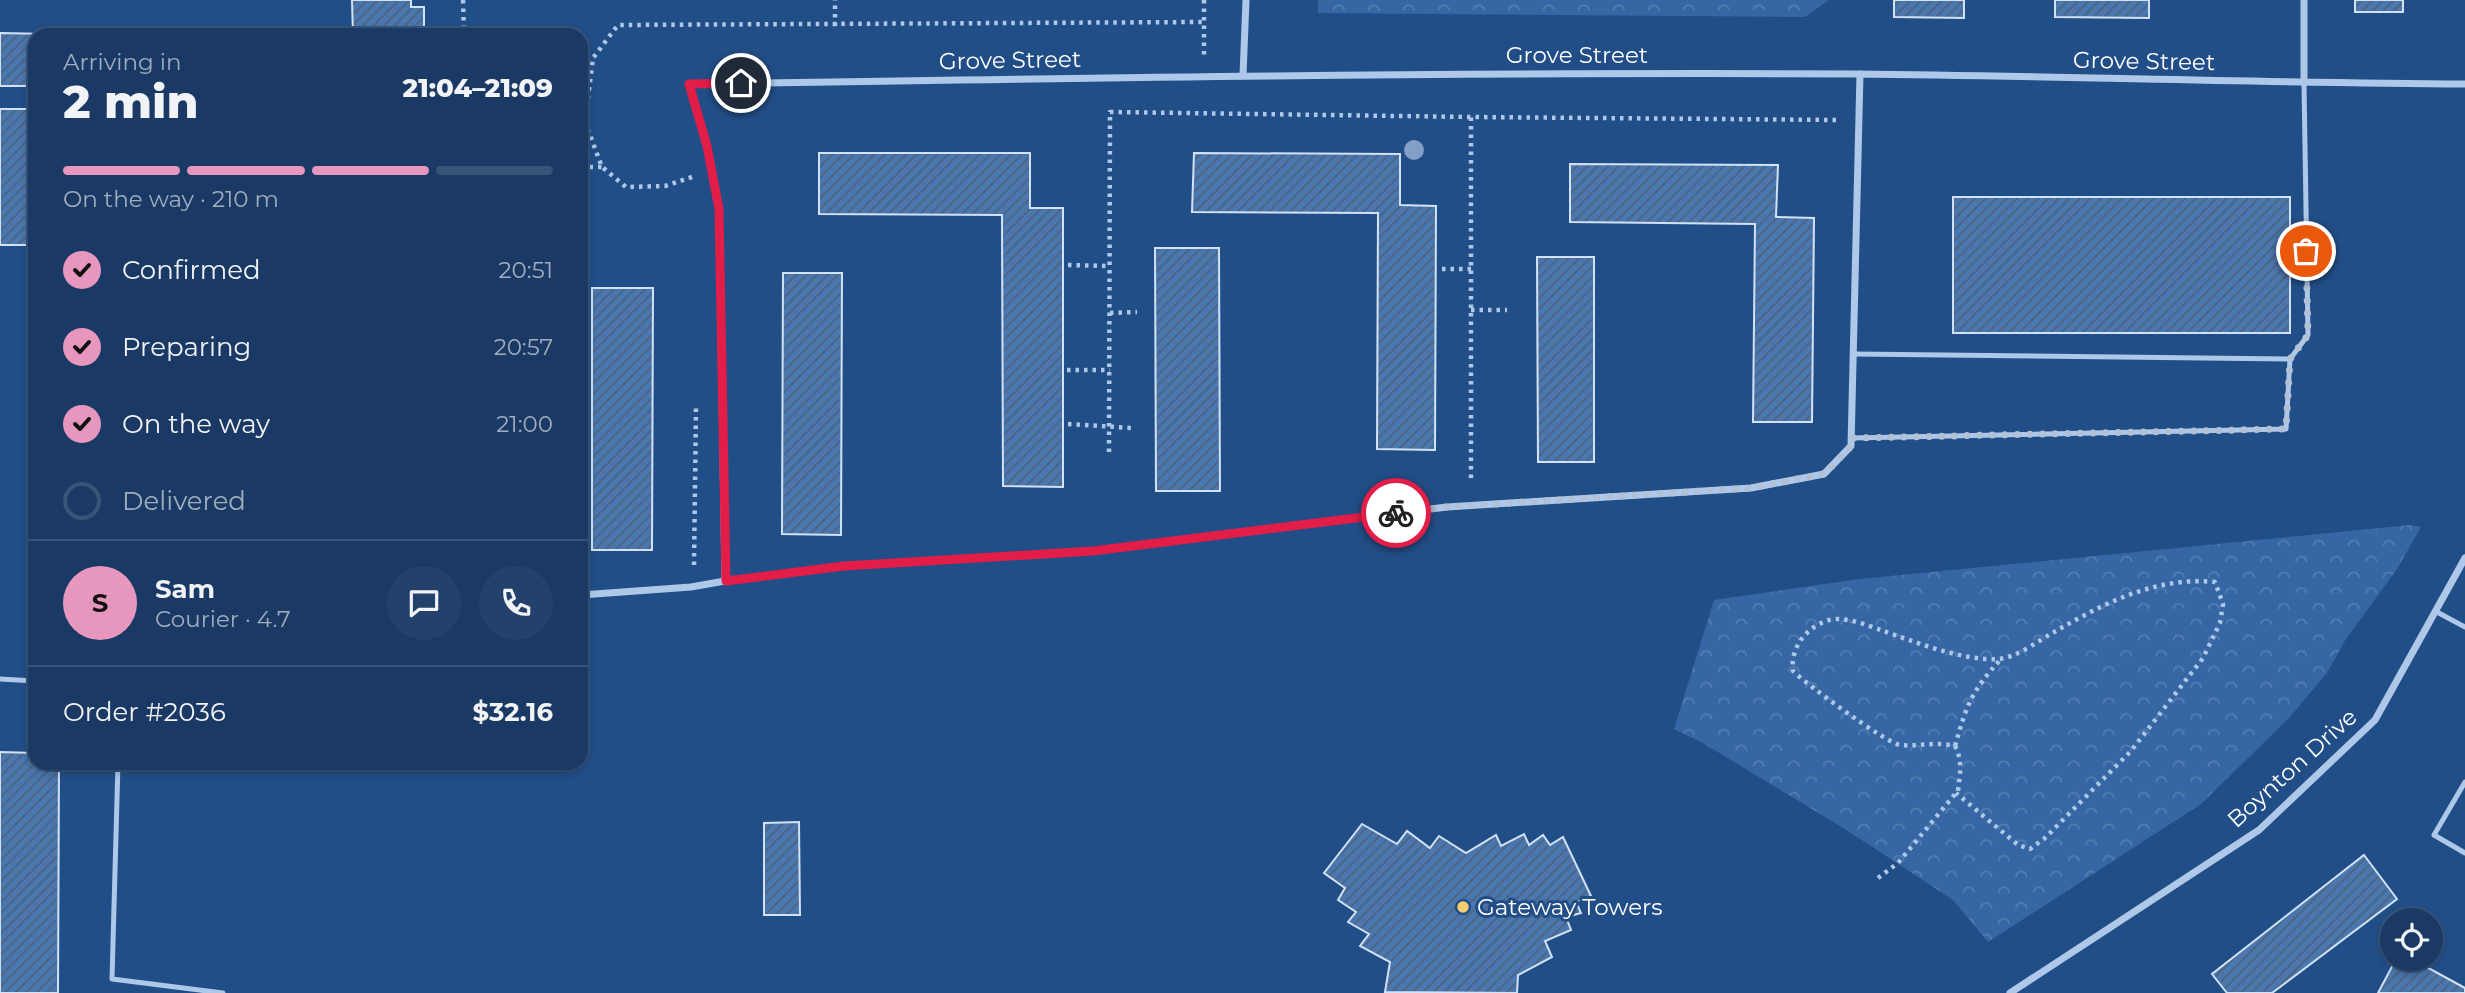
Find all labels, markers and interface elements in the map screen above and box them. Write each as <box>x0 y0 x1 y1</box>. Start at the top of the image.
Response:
street label: Grove Street <box>1506 41 1648 69</box>
street label: Grove Street <box>939 45 1081 75</box>
street label: Grove Street <box>2073 46 2215 76</box>
text: Arriving in <box>63 48 182 76</box>
pin <box>711 53 771 113</box>
icon: home <box>722 64 760 102</box>
text: 21:04–21:09 <box>403 72 553 104</box>
text: 2 min <box>63 73 198 130</box>
text: On the way · 210 m <box>63 185 279 213</box>
pin <box>2276 221 2336 281</box>
icon: bag <box>2287 232 2325 270</box>
icon: check <box>63 251 101 289</box>
text: Confirmed <box>122 254 261 286</box>
text: 20:51 <box>499 256 553 284</box>
icon: check <box>63 328 101 366</box>
text: Preparing <box>122 331 251 363</box>
text: 20:57 <box>494 333 553 361</box>
icon: check <box>63 405 101 443</box>
text: On the way <box>122 408 270 440</box>
text: 21:00 <box>496 410 553 438</box>
courier <box>1361 478 1431 548</box>
text: Delivered <box>122 485 246 517</box>
icon: bike <box>1377 494 1415 532</box>
button: chat <box>387 566 461 640</box>
button: phone <box>479 566 553 640</box>
text: Sam <box>155 573 215 605</box>
text: S <box>92 587 108 619</box>
text: Courier · 4.7 <box>155 605 291 633</box>
text: Order #2036 <box>63 696 226 728</box>
text: $32.16 <box>473 696 553 728</box>
street label: Boynton Drive <box>2221 703 2363 833</box>
place label: Gateway Towers <box>1477 893 1662 921</box>
marker: Gateway Towers <box>1455 899 1471 915</box>
map controls <box>2380 908 2443 971</box>
button: locate <box>2380 908 2443 971</box>

